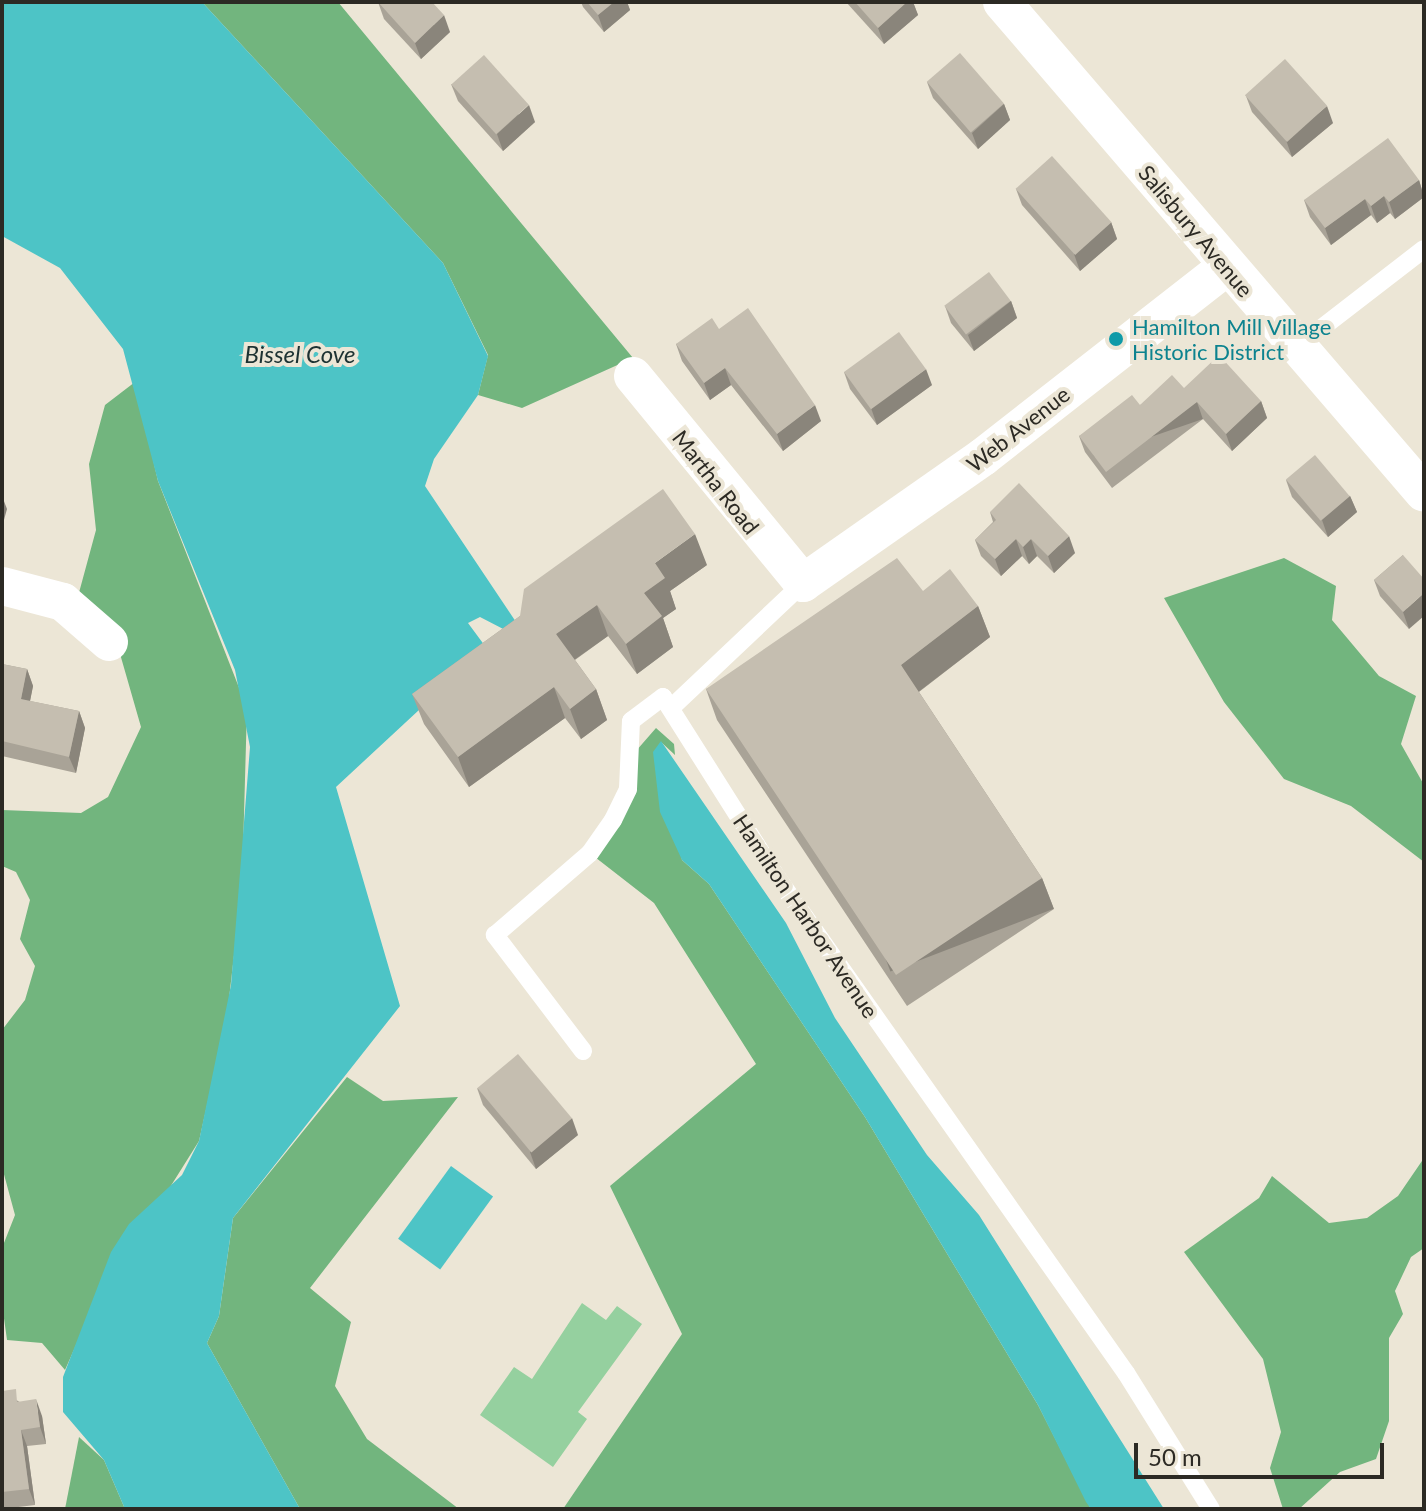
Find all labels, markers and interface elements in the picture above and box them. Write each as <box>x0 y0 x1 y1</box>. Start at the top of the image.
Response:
street label: Salisbury Avenue <box>1133 159 1259 303</box>
place label: Hamilton Mill Village Historic District <box>1132 313 1332 364</box>
marker: Hamilton Mill Village Historic District <box>1107 330 1125 348</box>
water label: Bissel Cove <box>245 340 355 368</box>
street label: Web Avenue <box>961 380 1075 478</box>
street label: Martha Road <box>667 425 765 539</box>
street label: Hamilton Harbor Avenue <box>728 809 884 1023</box>
scale bar <box>1138 1427 1388 1477</box>
text: 50 m <box>1148 1442 1202 1471</box>

